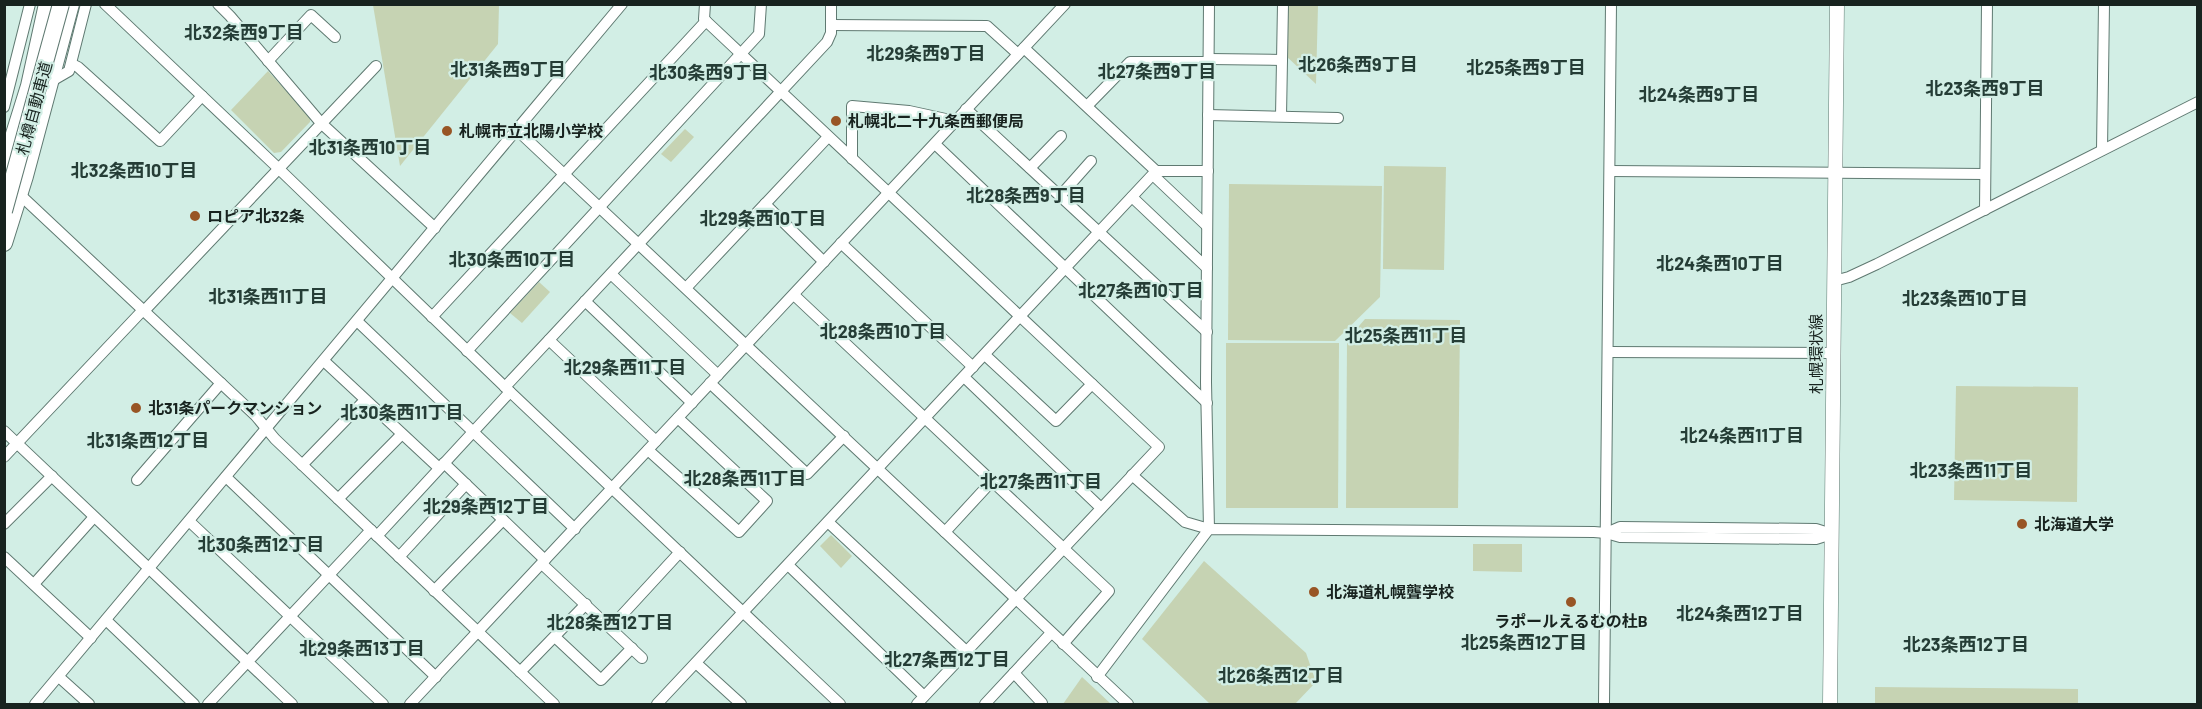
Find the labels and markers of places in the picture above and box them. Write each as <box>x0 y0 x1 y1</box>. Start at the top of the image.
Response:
place label: 札幌北二十九条西郵便局 <box>848 111 1024 130</box>
marker: 札幌北二十九条西郵便局 <box>829 114 843 128</box>
place label: 札幌市立北陽小学校 <box>459 121 603 140</box>
marker: 札幌市立北陽小学校 <box>440 124 454 138</box>
place label: ロピア北32条 <box>207 206 305 225</box>
marker: ロピア北32条 <box>188 209 202 223</box>
place label: 北31条パークマンション <box>148 398 322 417</box>
marker: 北31条パークマンション <box>129 401 143 415</box>
place label: 北海道大学 <box>2034 514 2114 533</box>
marker: 北海道大学 <box>2015 517 2029 531</box>
place label: 北海道札幌聾学校 <box>1326 582 1454 601</box>
marker: 北海道札幌聾学校 <box>1307 585 1321 599</box>
marker: ラポールえるむの杜B <box>1564 595 1578 609</box>
place label: ラポールえるむの杜B <box>1494 611 1648 630</box>

